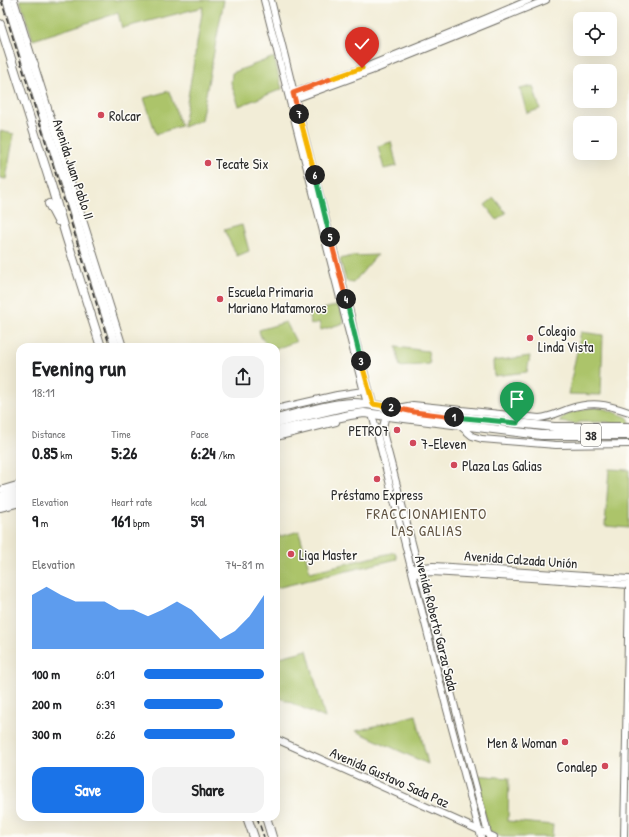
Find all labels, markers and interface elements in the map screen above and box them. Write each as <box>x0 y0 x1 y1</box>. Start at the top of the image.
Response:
map controls <box>573 12 617 160</box>
button: locate <box>573 12 617 56</box>
pin <box>345 27 379 68</box>
icon: check <box>351 33 373 55</box>
button: + <box>573 64 617 108</box>
pin: 7 <box>289 104 309 124</box>
place label: Rolcar <box>109 106 142 125</box>
text: 7 <box>296 107 302 121</box>
marker: Rolcar <box>96 110 106 120</box>
street label: Avenida Juan Pablo II <box>49 116 99 222</box>
button: − <box>573 116 617 160</box>
place label: Tecate Six <box>216 154 269 173</box>
marker: Tecate Six <box>203 158 213 168</box>
pin: 6 <box>305 165 325 185</box>
text: 6 <box>313 168 317 182</box>
pin: 5 <box>320 227 340 247</box>
text: 5 <box>328 230 332 244</box>
place label: Escuela Primaria Mariano Matamoros <box>228 282 327 317</box>
pin: 4 <box>336 289 356 309</box>
text: 4 <box>344 292 348 306</box>
marker: Escuela Primaria Mariano Matamoros <box>215 294 225 304</box>
place label: Colegio Linda Vista <box>538 321 594 356</box>
marker: Colegio Linda Vista <box>525 333 535 343</box>
pin: 3 <box>351 351 371 371</box>
text: Evening run <box>32 353 126 383</box>
text: 3 <box>359 354 363 368</box>
button: share <box>222 356 264 398</box>
pin <box>500 382 534 423</box>
text: 18:11 <box>32 383 55 401</box>
icon: arrive <box>506 388 528 410</box>
pin: 2 <box>381 397 401 417</box>
text: 2 <box>388 400 394 414</box>
pin: 1 <box>444 407 464 427</box>
text: 1 <box>452 410 456 424</box>
place label: PETRO7 <box>348 421 389 440</box>
road number: 38 <box>581 424 601 446</box>
marker: PETRO7 <box>392 425 402 435</box>
text: Distance <box>32 427 66 441</box>
text: Time <box>111 427 131 441</box>
text: Pace <box>191 427 209 441</box>
place label: 7-Eleven <box>421 434 467 453</box>
marker: 7-Eleven <box>408 438 418 448</box>
text: 0.85 <box>32 441 58 464</box>
text: 5:26 <box>111 441 137 464</box>
text: 6:24 <box>191 441 216 464</box>
text: km <box>58 448 72 462</box>
text: /km <box>216 448 235 462</box>
place label: Plaza Las Galias <box>462 456 542 475</box>
marker: Plaza Las Galias <box>449 460 459 470</box>
marker: Préstamo Express <box>372 474 382 484</box>
place label: Préstamo Express <box>331 485 423 505</box>
text: Elevation <box>32 495 69 509</box>
text: Heart rate <box>111 495 152 509</box>
text: kcal <box>191 495 207 509</box>
district label: FRACCIONAMIENTO LAS GALIAS <box>366 503 487 541</box>
text: 9 <box>32 509 38 532</box>
text: 161 <box>111 509 130 532</box>
text: 59 <box>191 509 204 532</box>
text: m <box>38 516 48 530</box>
text: bpm <box>130 516 150 530</box>
place label: Liga Master <box>299 545 358 565</box>
street label: Avenida Calzada Unión <box>464 546 578 572</box>
marker: Liga Master <box>286 549 296 559</box>
street label: Avenida Roberto Garza Sada <box>411 553 463 693</box>
text: Elevation <box>32 555 75 573</box>
text: 74–81 m <box>225 555 264 573</box>
text: 100 m <box>32 665 60 683</box>
text: 6:01 <box>96 665 115 683</box>
text: 200 m <box>32 695 62 713</box>
text: 6:39 <box>96 695 115 713</box>
text: 300 m <box>32 725 61 743</box>
text: 6:26 <box>96 725 115 743</box>
place label: Men & Woman <box>487 733 557 752</box>
marker: Men & Woman <box>560 737 570 747</box>
street label: Avenida Gustavo Sada Paz <box>327 742 453 812</box>
place label: Conalep <box>557 757 597 777</box>
marker: Conalep <box>600 761 610 771</box>
button: Save <box>32 767 144 813</box>
button: Share <box>152 767 264 813</box>

